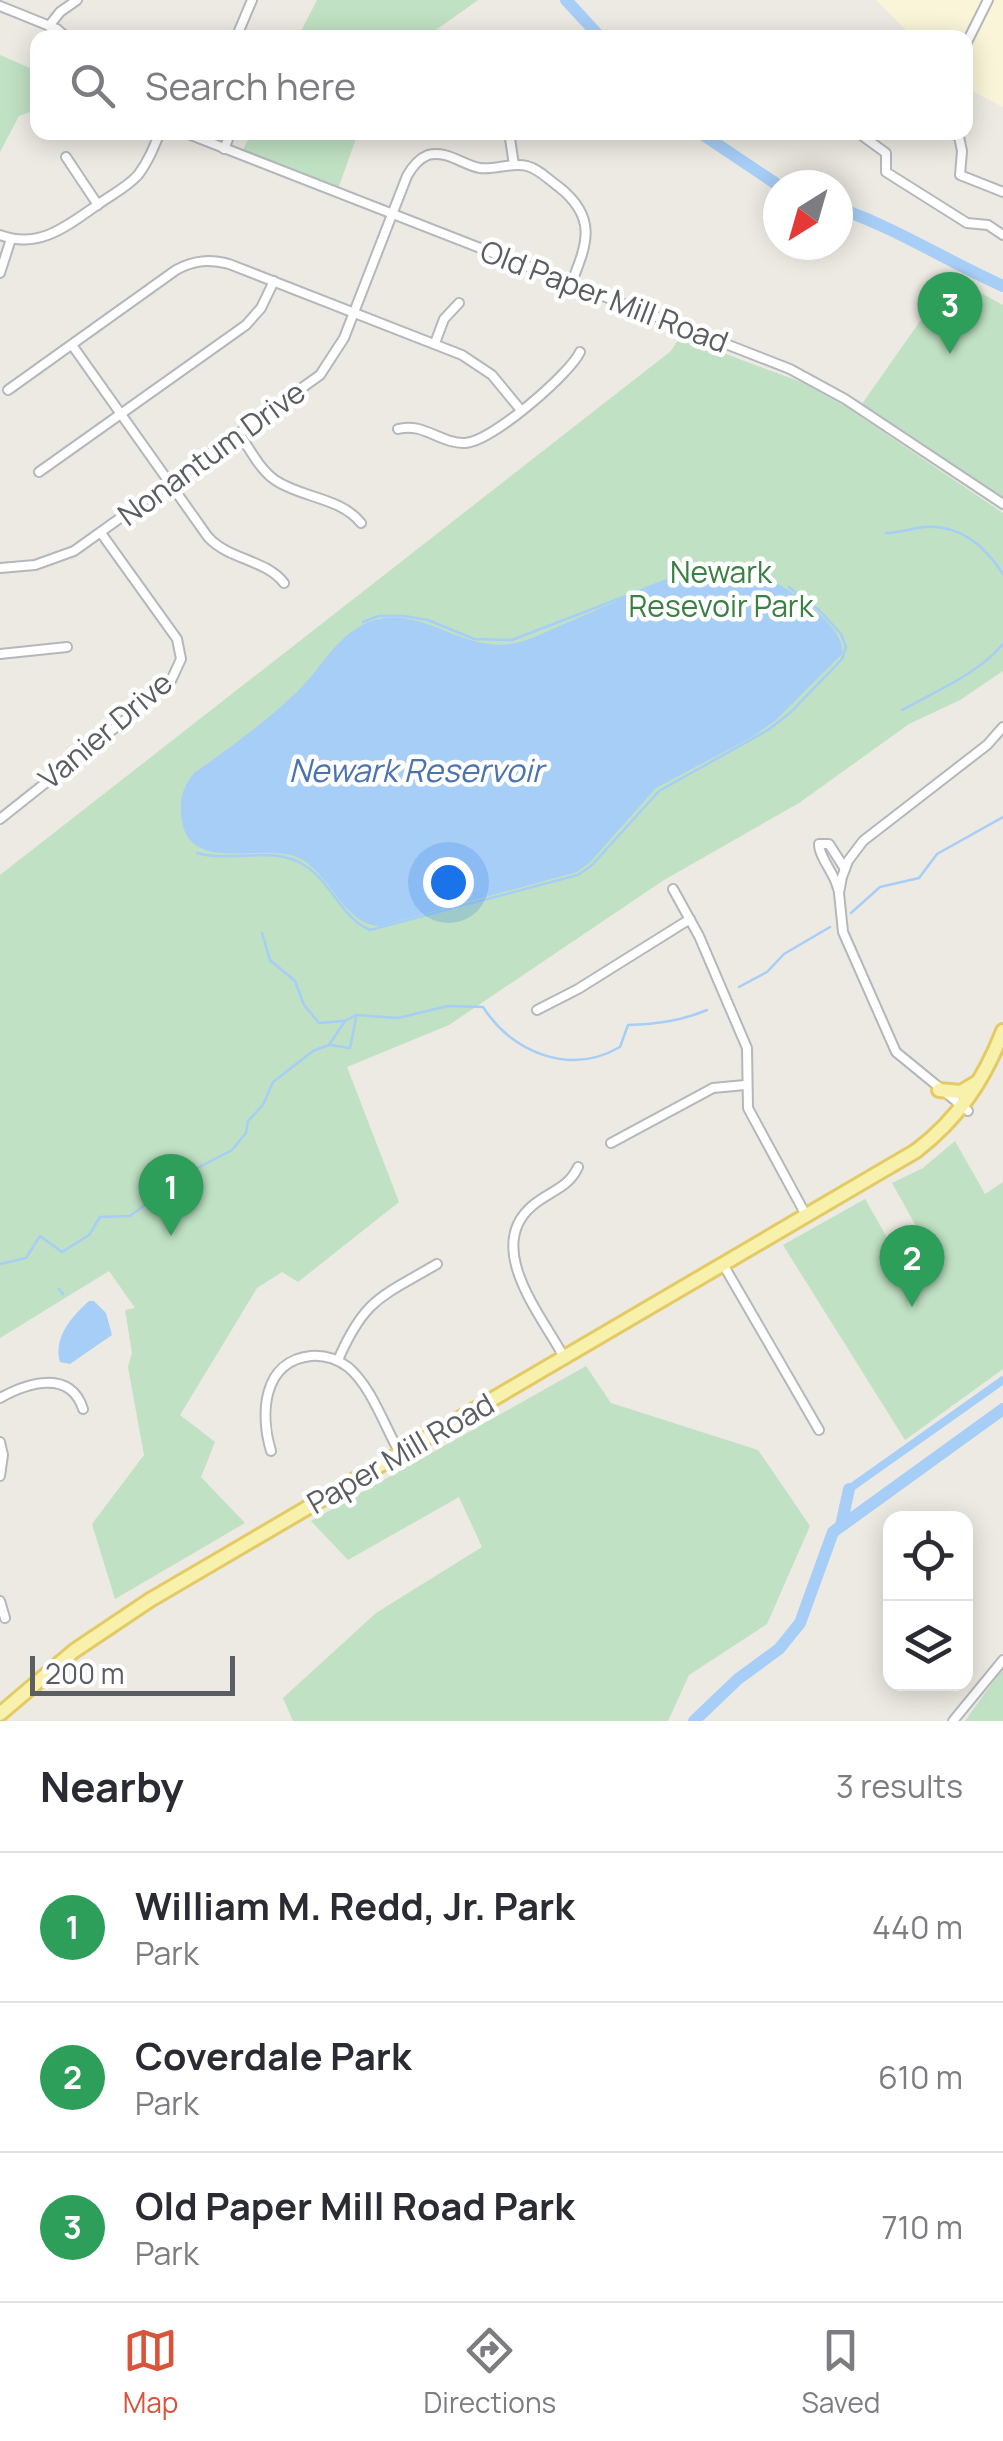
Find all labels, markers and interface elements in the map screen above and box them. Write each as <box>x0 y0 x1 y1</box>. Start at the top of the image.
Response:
search box <box>30 30 973 140</box>
icon: search <box>65 58 120 113</box>
text: Search here <box>145 59 356 111</box>
north arrow <box>763 170 853 260</box>
street label: Old Paper Mill Road <box>475 230 734 362</box>
pin: 3 <box>918 272 982 354</box>
street label: Nonantum Drive <box>109 371 313 535</box>
park label: Newark Resevoir Park <box>628 551 815 626</box>
street label: Vanier Drive <box>30 662 181 798</box>
water label: Newark Reservoir <box>289 748 548 792</box>
your location <box>423 857 474 908</box>
pin: 1 <box>138 1154 204 1236</box>
pin: 2 <box>880 1224 944 1307</box>
street label: Paper Mill Road <box>299 1383 501 1523</box>
map controls <box>883 1511 973 1691</box>
button: locate <box>883 1511 973 1601</box>
button: layers <box>883 1601 973 1691</box>
scale bar <box>30 1651 235 1696</box>
text: 200 m <box>45 1654 124 1692</box>
text: Nearby <box>40 1757 184 1815</box>
text: 3 results <box>836 1764 963 1808</box>
text: William M. Redd, Jr. Park <box>135 1879 575 1931</box>
text: 1 <box>65 1905 80 1949</box>
text: 440 m <box>872 1905 963 1949</box>
text: Park <box>135 1931 199 1975</box>
text: Coverdale Park <box>135 2029 411 2081</box>
text: 2 <box>63 2055 82 2099</box>
text: 610 m <box>878 2055 963 2099</box>
text: Park <box>135 2081 199 2125</box>
text: Old Paper Mill Road Park <box>135 2179 575 2231</box>
text: 3 <box>63 2205 82 2249</box>
text: 710 m <box>881 2205 963 2249</box>
text: Park <box>135 2231 199 2275</box>
tab: Map <box>123 2323 178 2421</box>
tab: Directions <box>424 2323 556 2421</box>
tab: Saved <box>801 2323 880 2421</box>

